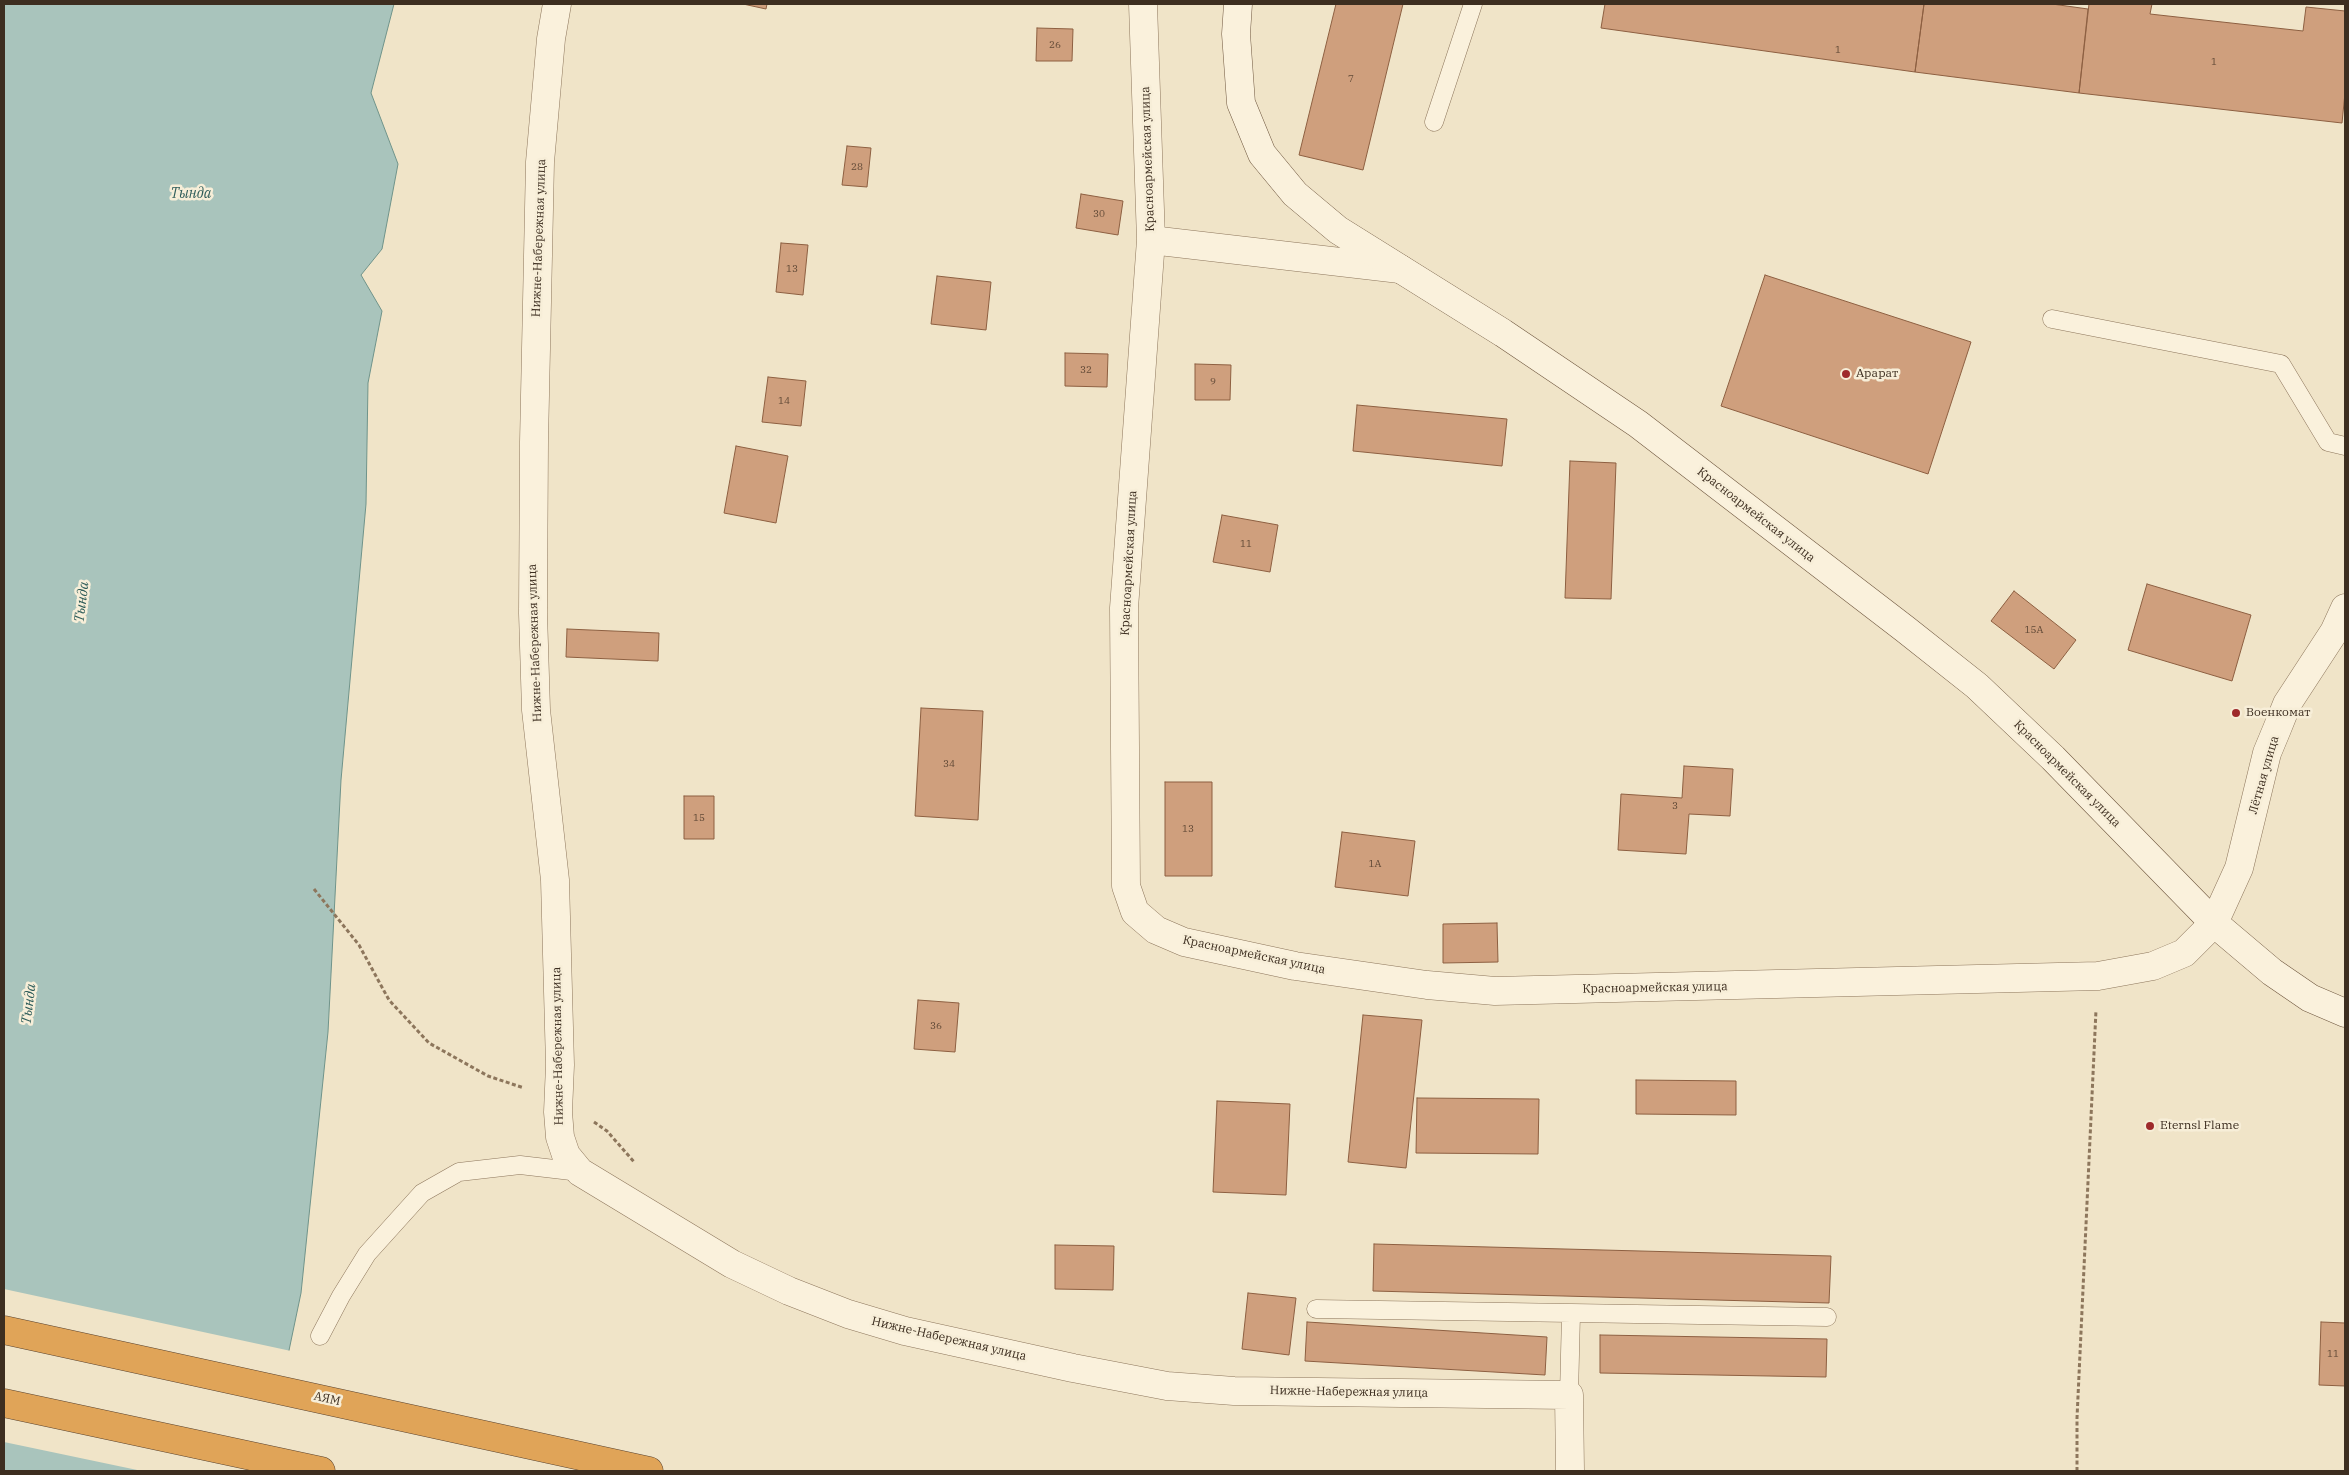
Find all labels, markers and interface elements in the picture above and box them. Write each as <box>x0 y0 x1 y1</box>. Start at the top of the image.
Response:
house number: 26 <box>1049 39 1061 51</box>
house number: 1 <box>1835 44 1841 56</box>
house number: 1 <box>2211 56 2217 68</box>
house number: 7 <box>1348 73 1354 85</box>
street label: Красноармейская улица <box>1138 86 1158 232</box>
street label: Нижне-Набережная улица <box>529 159 549 317</box>
house number: 28 <box>851 161 863 173</box>
water label: Тында <box>171 186 211 202</box>
house number: 30 <box>1093 208 1105 220</box>
house number: 13 <box>786 263 798 275</box>
house number: 32 <box>1080 364 1092 376</box>
place label: Арарат <box>1856 367 1898 381</box>
marker: Арарат <box>1840 368 1852 380</box>
house number: 9 <box>1210 376 1216 388</box>
house number: 14 <box>778 395 790 407</box>
street label: Красноармейская улица <box>1694 465 1818 565</box>
street label: Красноармейская улица <box>1118 490 1140 636</box>
house number: 11 <box>1240 538 1252 550</box>
street label: Нижне-Набережная улица <box>525 564 545 722</box>
water label: Тында <box>71 581 93 623</box>
house number: 15А <box>2025 624 2043 636</box>
place label: Военкомат <box>2246 706 2311 720</box>
marker: Военкомат <box>2230 707 2242 719</box>
street label: Красноармейская улица <box>2011 718 2123 830</box>
street label: Лётная улица <box>2246 734 2282 816</box>
house number: 34 <box>943 758 955 770</box>
house number: 3 <box>1672 800 1678 812</box>
house number: 15 <box>693 812 705 824</box>
house number: 13 <box>1182 823 1194 835</box>
house number: 1А <box>1369 858 1381 870</box>
street label: Красноармейская улица <box>1181 933 1327 977</box>
street label: Нижне-Набережная улица <box>549 967 567 1125</box>
street label: Красноармейская улица <box>1582 980 1728 996</box>
water label: Тында <box>18 983 40 1025</box>
house number: 36 <box>930 1020 942 1032</box>
place label: Eternsl Flame <box>2160 1119 2239 1133</box>
marker: Eternsl Flame <box>2144 1120 2156 1132</box>
street label: Нижне-Набережная улица <box>870 1314 1028 1364</box>
house number: 11 <box>2327 1348 2339 1360</box>
street label: Нижне-Набережная улица <box>1270 1383 1428 1401</box>
street label: АЯМ <box>312 1389 342 1409</box>

